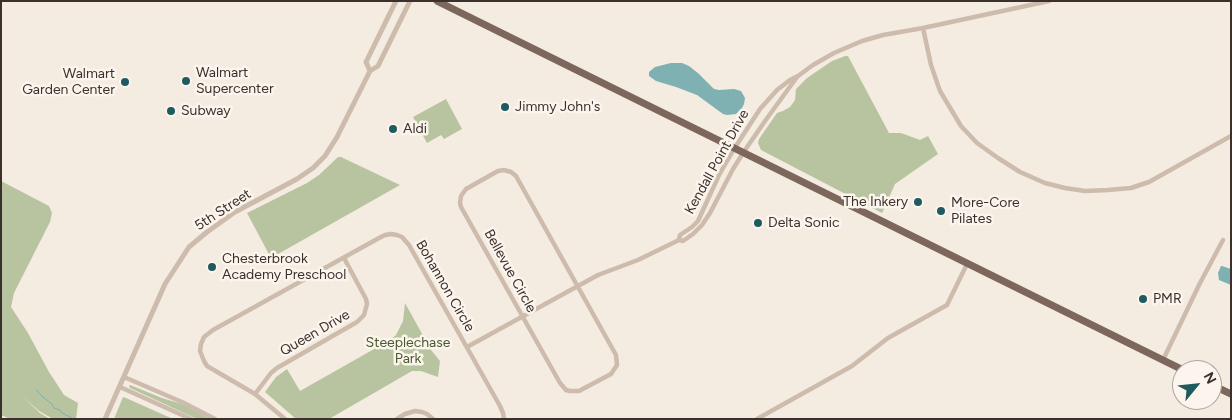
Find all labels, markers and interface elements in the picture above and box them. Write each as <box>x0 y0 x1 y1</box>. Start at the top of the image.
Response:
place label: Walmart Supercenter <box>196 65 274 98</box>
place label: Walmart Garden Center <box>22 66 115 98</box>
marker: Walmart Supercenter <box>180 75 192 87</box>
marker: Walmart Garden Center <box>119 76 131 88</box>
place label: Jimmy John's <box>515 99 600 115</box>
marker: Jimmy John's <box>499 101 511 113</box>
place label: Subway <box>181 103 231 119</box>
marker: Subway <box>165 105 177 117</box>
street label: Kendall Point Drive <box>681 107 753 217</box>
place label: Aldi <box>403 121 427 137</box>
marker: Aldi <box>387 123 399 135</box>
street label: 5th Street <box>192 186 254 234</box>
place label: The Inkery <box>843 194 908 210</box>
place label: More-Core Pilates <box>951 195 1020 228</box>
marker: The Inkery <box>912 196 924 208</box>
marker: More-Core Pilates <box>935 205 947 217</box>
place label: Delta Sonic <box>768 215 840 231</box>
marker: Delta Sonic <box>752 217 764 229</box>
street label: Bellevue Circle <box>480 227 540 315</box>
street label: Bohannon Circle <box>412 237 478 335</box>
place label: Chesterbrook Academy Preschool <box>222 251 346 284</box>
marker: Chesterbrook Academy Preschool <box>206 261 218 273</box>
place label: PMR <box>1153 291 1182 307</box>
marker: PMR <box>1137 293 1149 305</box>
street label: Queen Drive <box>277 306 353 360</box>
park label: Steeplechase Park <box>366 335 450 368</box>
north arrow <box>1172 360 1222 410</box>
text: N <box>1200 369 1220 387</box>

